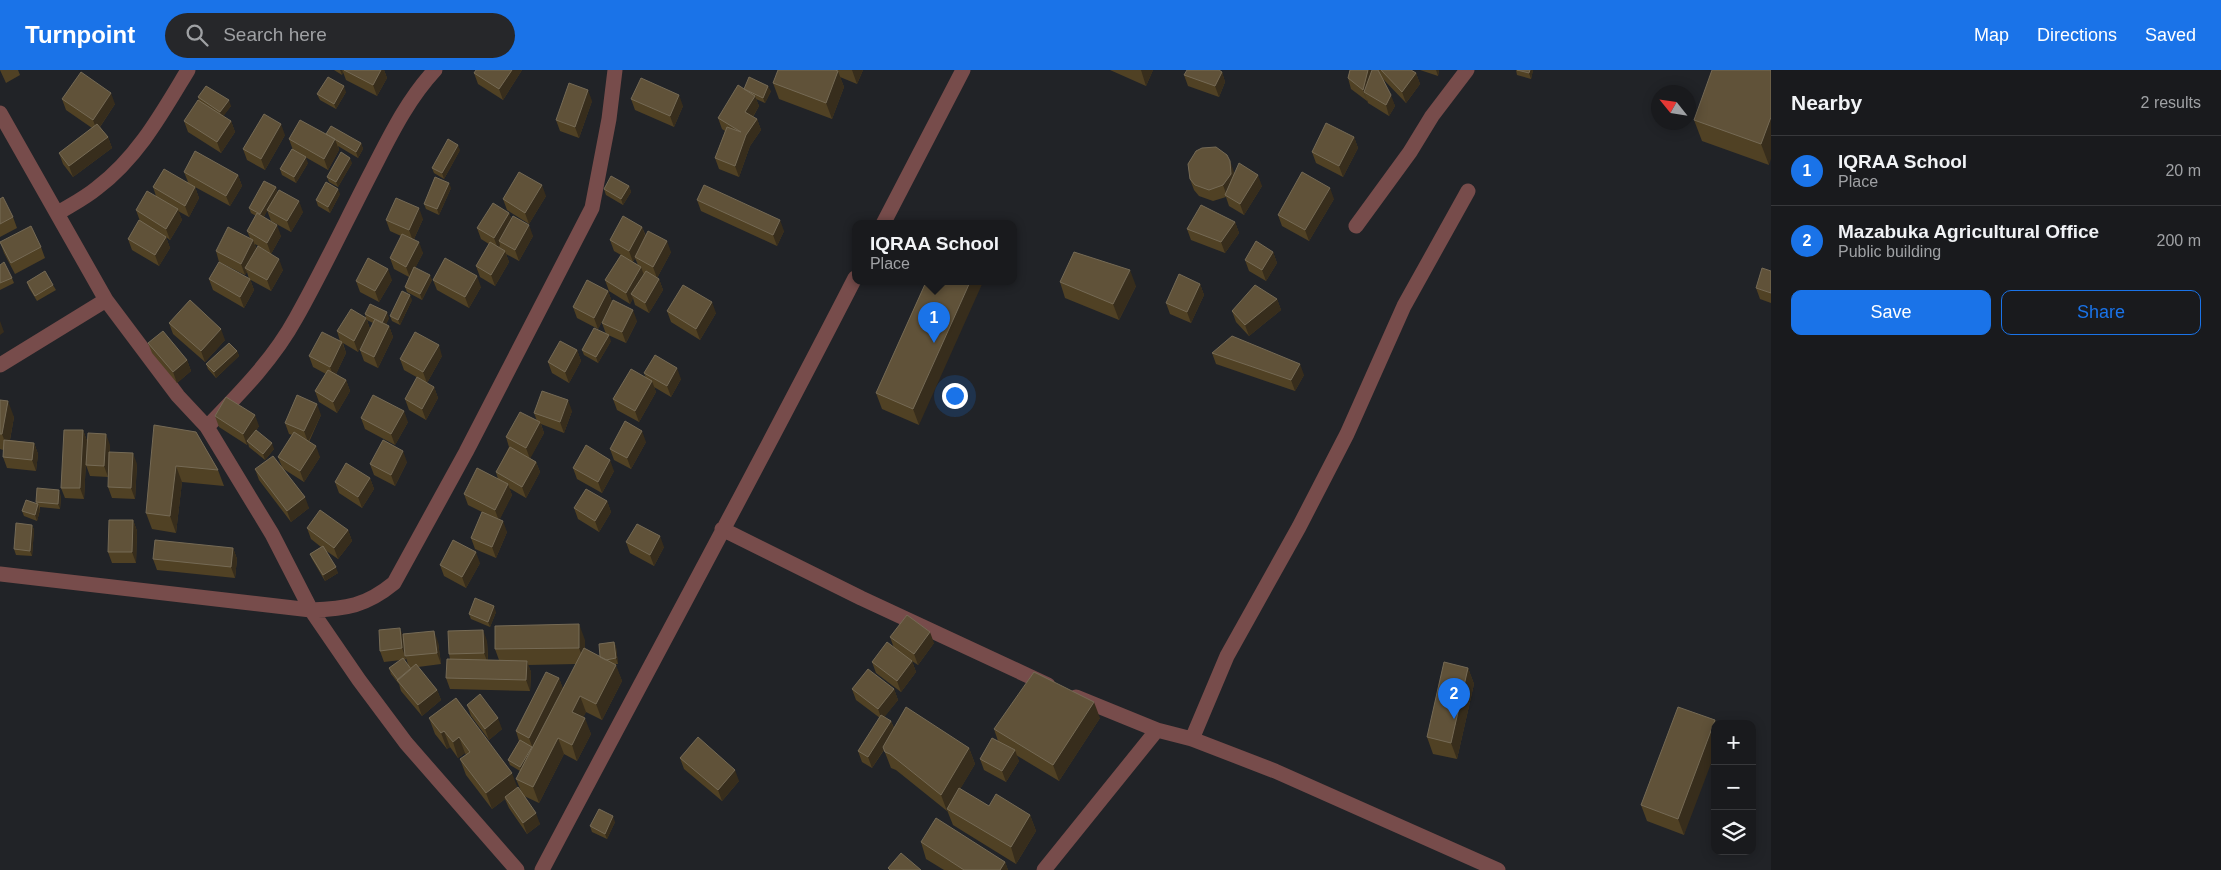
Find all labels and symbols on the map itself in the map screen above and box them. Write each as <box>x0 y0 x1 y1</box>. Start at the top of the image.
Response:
north arrow <box>1651 85 1696 130</box>
pin: 1 <box>918 302 950 343</box>
your location <box>942 383 968 409</box>
pin: 2 <box>1438 678 1470 719</box>

